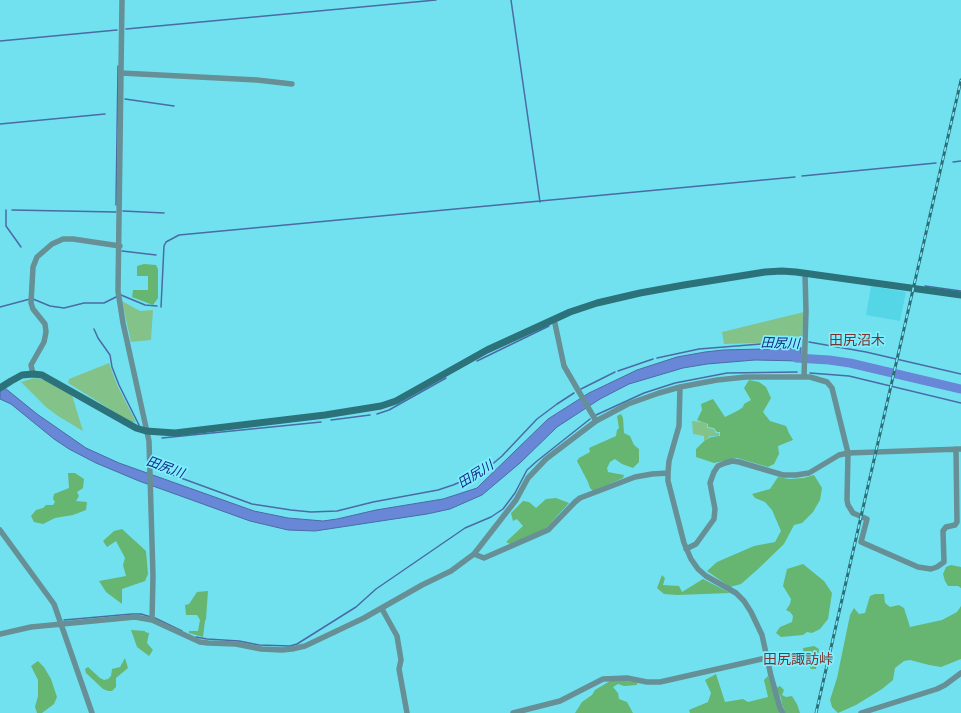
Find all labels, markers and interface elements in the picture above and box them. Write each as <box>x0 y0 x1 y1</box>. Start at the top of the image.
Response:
district label: 田尻沼木 <box>829 333 885 349</box>
water label: 田尻川 <box>760 336 800 352</box>
water label: 田尻川 <box>144 454 186 482</box>
water label: 田尻川 <box>455 458 497 492</box>
district label: 田尻諏訪峠 <box>763 652 833 668</box>

